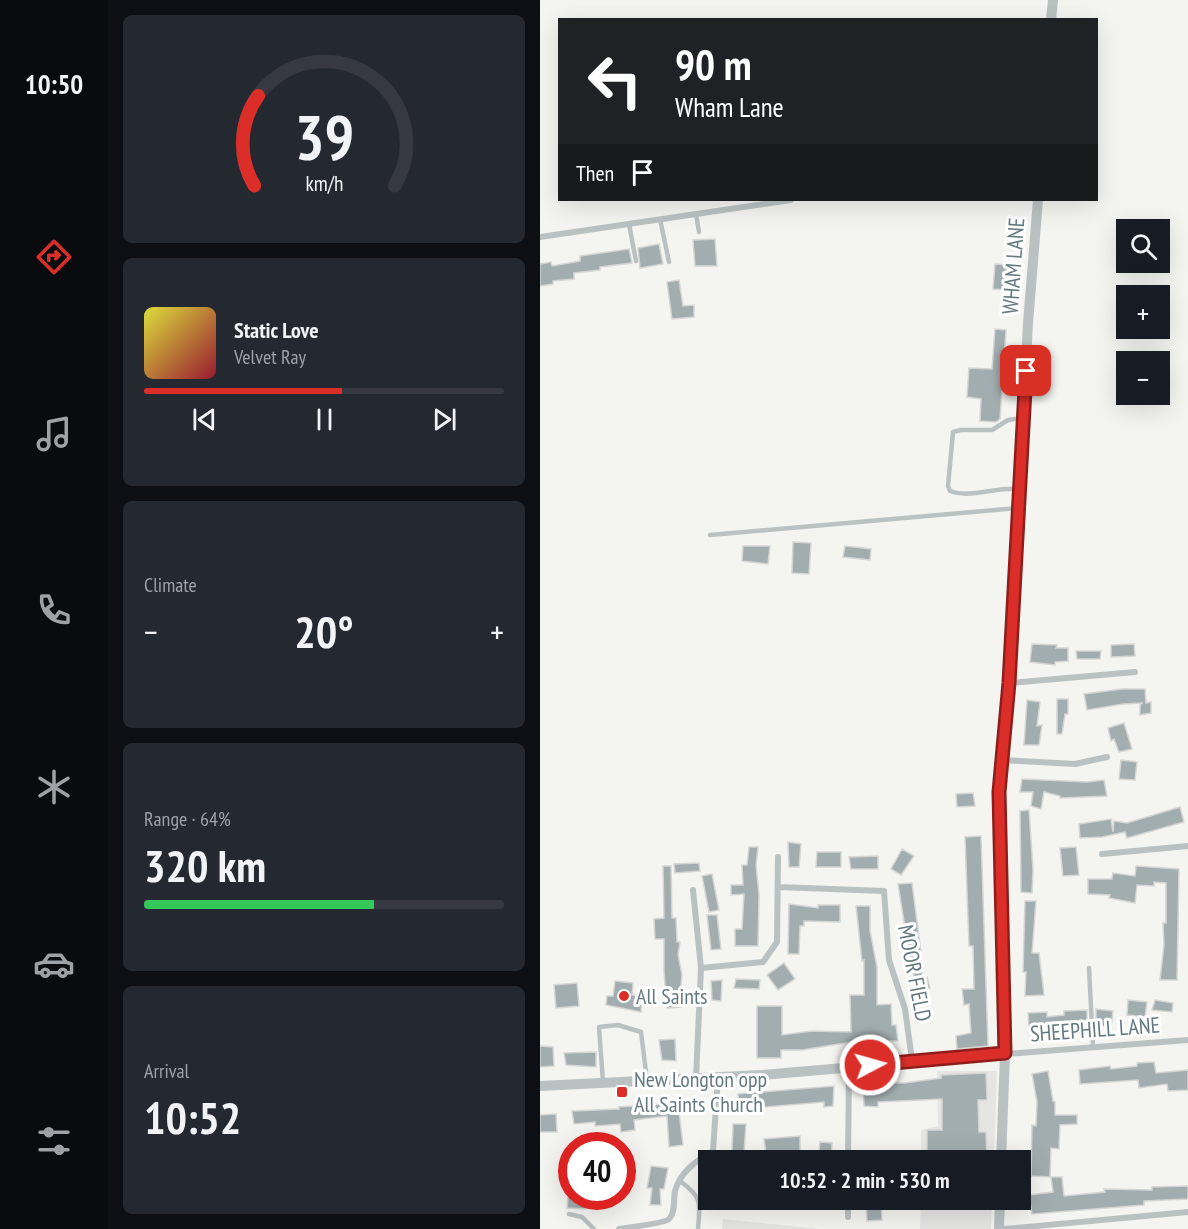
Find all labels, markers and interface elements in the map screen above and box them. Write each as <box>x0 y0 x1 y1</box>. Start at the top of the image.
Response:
text: 90 m <box>675 37 752 92</box>
icon: left <box>576 42 654 120</box>
text: 10:50 <box>25 67 83 101</box>
text: Wham Lane <box>675 90 784 124</box>
text: 39 <box>294 96 354 177</box>
icon: arrive <box>626 156 659 189</box>
text: Then <box>576 159 614 187</box>
text: km/h <box>305 169 343 197</box>
street label: WHAM LANE <box>996 217 1030 315</box>
map controls <box>1116 219 1170 405</box>
button: search <box>1116 219 1170 273</box>
icon: directions <box>33 236 75 278</box>
button: + <box>1116 285 1170 339</box>
text: Static Love <box>234 316 319 344</box>
text: Velvet Ray <box>234 344 306 370</box>
pin <box>1000 345 1051 396</box>
button: − <box>1116 351 1170 405</box>
icon: arrive <box>1009 354 1042 387</box>
icon: previous <box>188 403 221 436</box>
icon: pause <box>308 403 341 436</box>
icon: next <box>428 403 461 436</box>
icon: music <box>33 413 75 455</box>
text: Climate <box>144 572 197 598</box>
icon: phone <box>33 589 75 631</box>
text: 20° <box>294 602 354 660</box>
text: − <box>144 610 158 653</box>
text: + <box>490 610 504 653</box>
icon: climate <box>33 766 75 808</box>
text: Range · 64% <box>144 806 231 832</box>
text: 320 km <box>144 836 266 894</box>
street label: MOOR FIELD <box>892 922 938 1024</box>
icon: car <box>33 943 75 985</box>
place label: All Saints <box>636 982 707 1010</box>
marker: All Saints <box>617 989 631 1003</box>
street label: SHEEPHILL LANE <box>1029 1010 1161 1048</box>
position arrow <box>838 1033 902 1097</box>
text: Arrival <box>144 1058 189 1084</box>
place label: New Longton opp All Saints Church <box>634 1065 767 1118</box>
marker: New Longton opp All Saints Church <box>615 1085 629 1099</box>
text: 10:52 <box>144 1088 241 1146</box>
icon: filters <box>33 1120 75 1162</box>
speed limit sign: 40 <box>558 1132 636 1210</box>
text: 10:52 · 2 min · 530 m <box>779 1166 950 1194</box>

